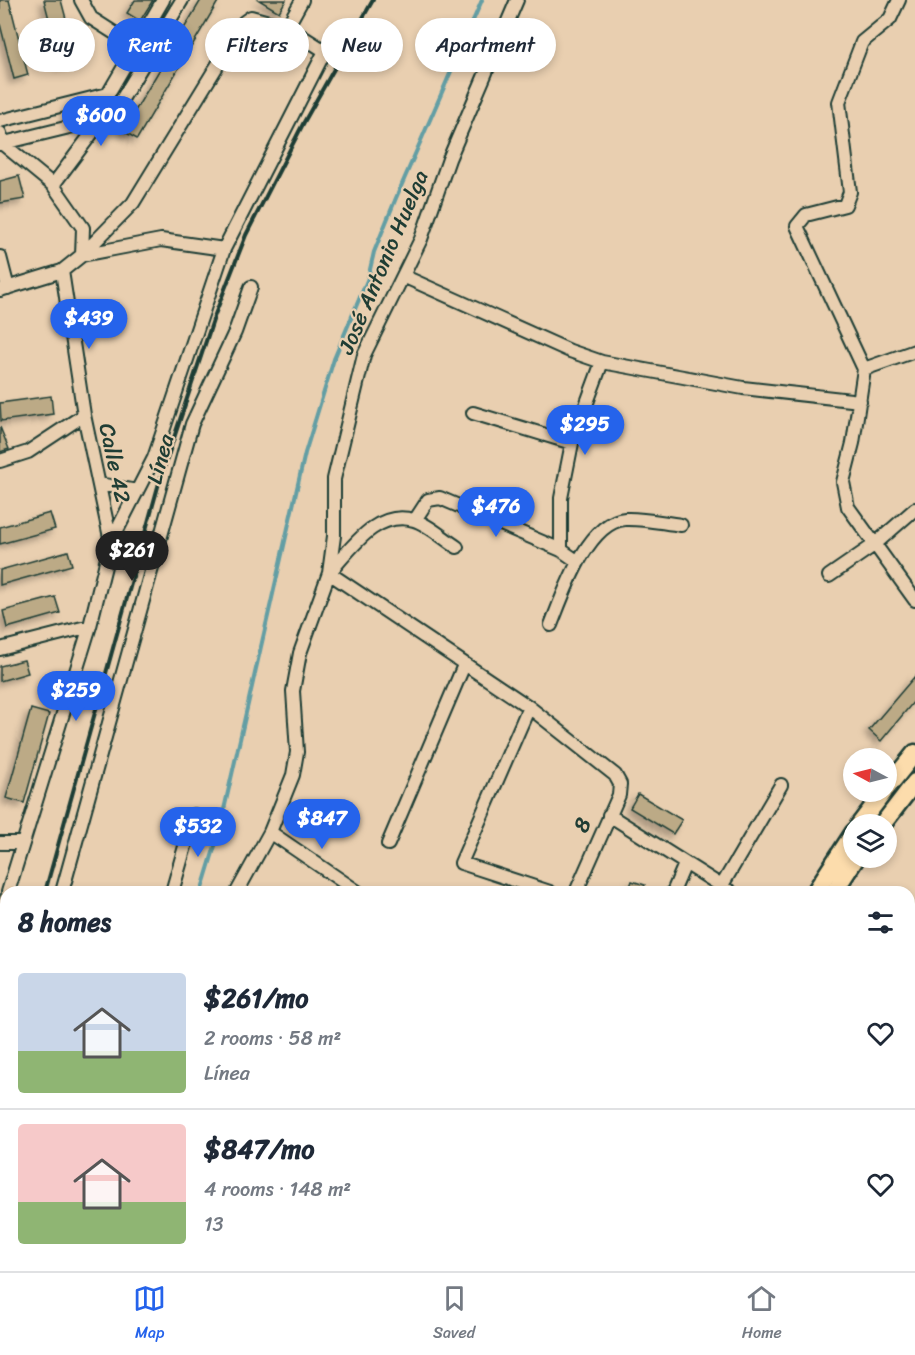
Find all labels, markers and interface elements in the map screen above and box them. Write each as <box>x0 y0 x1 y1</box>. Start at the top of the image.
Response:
chip: Buy <box>18 18 95 72</box>
chip: Rent <box>107 18 193 72</box>
chip: Filters <box>205 18 309 72</box>
chip: New <box>321 18 403 72</box>
chip: Apartment <box>415 18 556 72</box>
pin: $600 <box>65 96 137 147</box>
text: $600 <box>76 98 126 133</box>
street label: José Antonio Huelga <box>326 164 439 361</box>
pin: $439 <box>53 299 125 350</box>
text: $439 <box>64 301 114 336</box>
pin: $295 <box>549 405 621 456</box>
text: $295 <box>560 407 610 442</box>
street label: Calle 42 <box>88 419 143 507</box>
street label: Línea <box>135 429 186 488</box>
pin: $476 <box>460 487 532 538</box>
text: $476 <box>472 489 520 524</box>
pin: $261 <box>96 531 168 582</box>
text: $261 <box>110 533 154 568</box>
pin: $259 <box>40 671 112 722</box>
text: $259 <box>51 673 101 708</box>
north arrow <box>843 748 897 802</box>
map controls <box>843 748 897 868</box>
pin: $847 <box>286 799 358 850</box>
text: $847 <box>297 801 347 836</box>
pin: $532 <box>162 807 234 858</box>
text: $532 <box>174 809 222 844</box>
street label: 8 <box>561 811 603 839</box>
button: layers <box>843 814 897 868</box>
text: 8 homes <box>18 899 111 945</box>
icon: filters <box>864 906 897 939</box>
text: $261/mo <box>204 975 309 1021</box>
icon: home <box>66 997 138 1069</box>
icon: heart <box>864 1017 897 1050</box>
text: 2 rooms · 58 m² <box>204 1021 341 1056</box>
text: Línea <box>204 1056 250 1091</box>
text: $847/mo <box>204 1126 314 1172</box>
icon: home <box>66 1148 138 1220</box>
icon: heart <box>864 1168 897 1201</box>
text: 4 rooms · 148 m² <box>204 1172 351 1207</box>
text: 13 <box>204 1207 224 1242</box>
tab: Map <box>133 1282 166 1347</box>
tab: Saved <box>433 1282 475 1347</box>
tab: Home <box>742 1282 782 1347</box>

